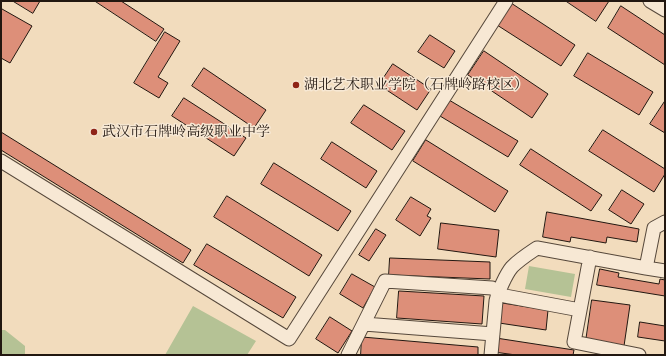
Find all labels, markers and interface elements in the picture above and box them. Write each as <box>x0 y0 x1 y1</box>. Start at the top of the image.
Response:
place label: 湖北艺术职业学院（石牌岭路校区） <box>304 77 528 93</box>
marker: 湖北艺术职业学院（石牌岭路校区） <box>291 80 301 90</box>
place label: 武汉市石牌岭高级职业中学 <box>102 124 270 140</box>
marker: 武汉市石牌岭高级职业中学 <box>89 127 99 137</box>

